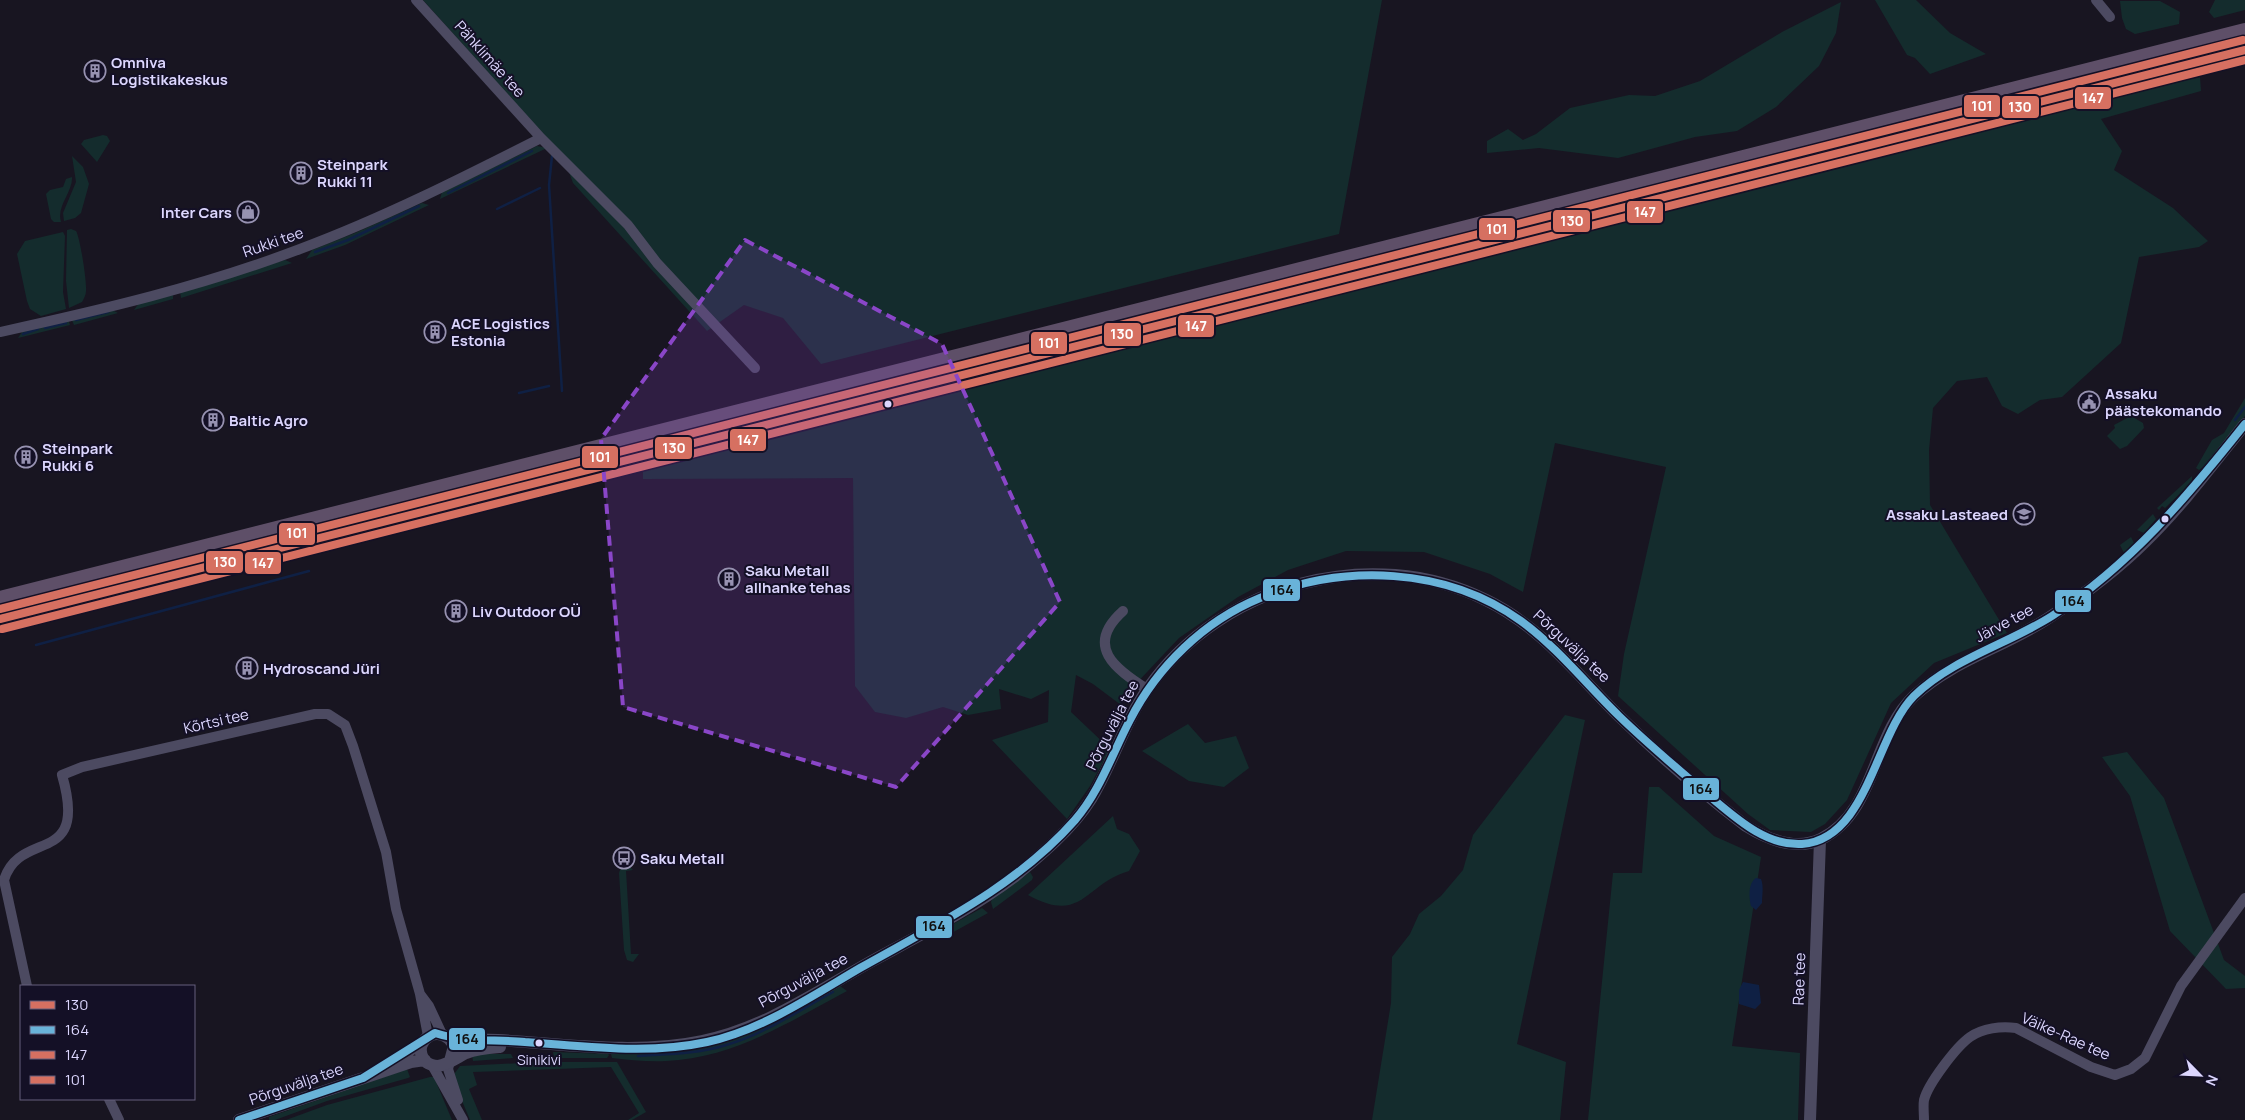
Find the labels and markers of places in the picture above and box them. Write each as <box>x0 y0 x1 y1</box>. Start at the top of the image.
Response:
place label: Omniva Logistikakeskus <box>111 52 228 90</box>
building icon: Omniva Logistikakeskus <box>83 59 107 83</box>
place label: Steinpark Rukki 11 <box>317 154 388 192</box>
building icon: Steinpark Rukki 11 <box>289 161 313 185</box>
shop icon: Inter Cars <box>236 200 260 224</box>
place label: Inter Cars <box>161 202 232 223</box>
place label: ACE Logistics Estonia <box>451 313 550 351</box>
building icon: ACE Logistics Estonia <box>423 320 447 344</box>
place label: Assaku päästekomando <box>2105 383 2222 421</box>
public building icon: Assaku päästekomando <box>2077 390 2101 414</box>
unlabelled marker <box>883 399 893 409</box>
building icon: Baltic Agro <box>201 408 225 432</box>
place label: Baltic Agro <box>229 410 308 431</box>
place label: Steinpark Rukki 6 <box>42 438 113 476</box>
building icon: Steinpark Rukki 6 <box>14 445 38 469</box>
school or university icon: Assaku Lasteaed <box>2012 502 2036 526</box>
place label: Assaku Lasteaed <box>1886 504 2008 525</box>
unlabelled marker <box>2160 514 2170 524</box>
place label: Saku Metall allhanke tehas <box>745 560 851 598</box>
building icon: Saku Metall allhanke tehas <box>717 567 741 591</box>
building icon: Liv Outdoor OÜ <box>444 599 468 623</box>
place label: Liv Outdoor OÜ <box>472 601 581 622</box>
building icon: Hydroscand Jüri <box>235 656 259 680</box>
place label: Hydroscand Jüri <box>263 658 380 679</box>
bus stop icon: Saku Metall <box>612 846 636 870</box>
place label: Saku Metall <box>640 848 724 869</box>
marker: Sinikivi <box>534 1038 544 1048</box>
place label: Sinikivi <box>517 1050 561 1069</box>

